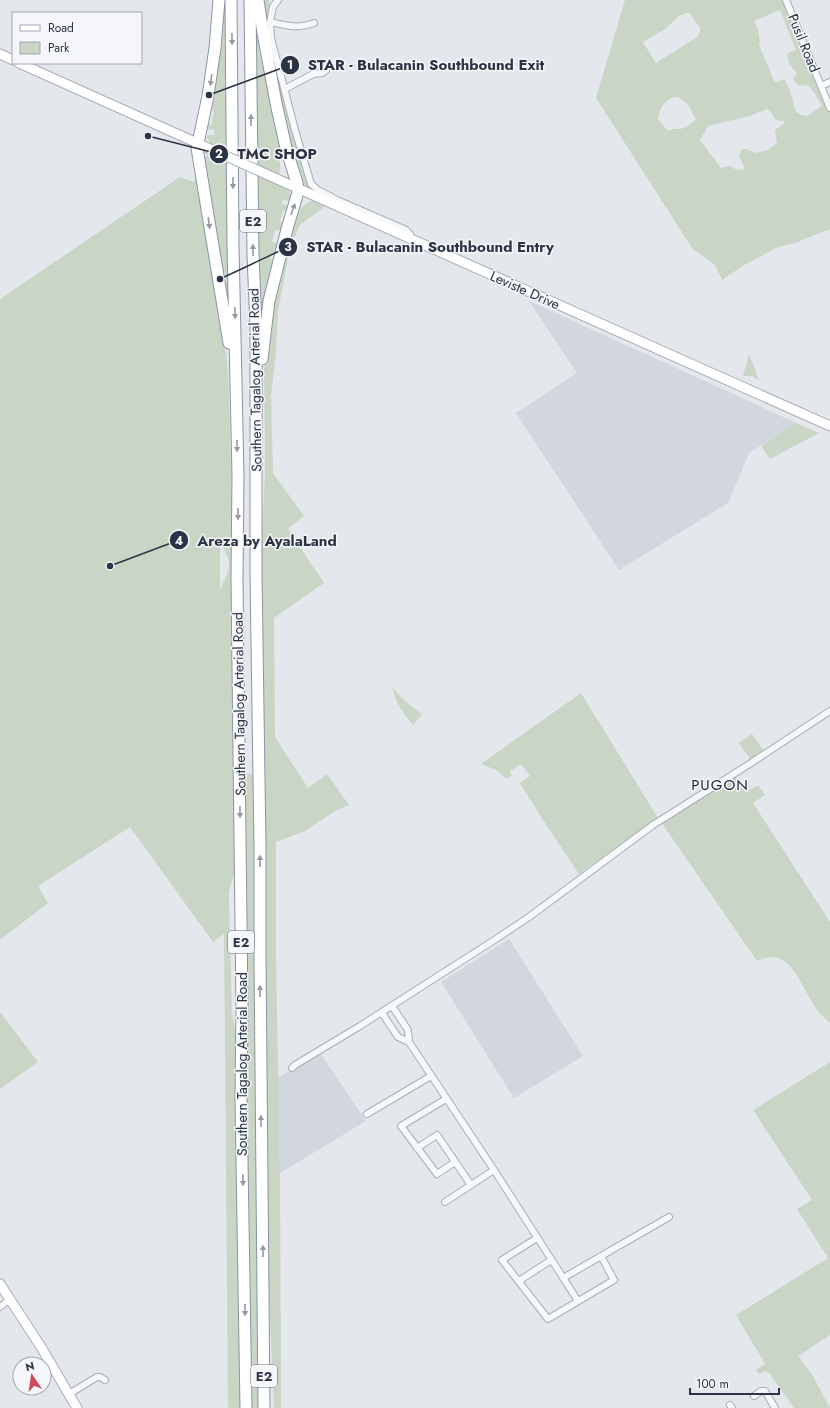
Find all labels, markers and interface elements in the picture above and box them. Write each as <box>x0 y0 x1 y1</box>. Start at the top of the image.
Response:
street label: Pusil Road <box>783 11 825 75</box>
legend <box>12 12 142 64</box>
text: Road <box>48 19 74 37</box>
one-way arrow <box>228 33 235 45</box>
text: Park <box>48 39 70 57</box>
callout: STAR - Bulacanin Southbound Exit <box>280 52 553 79</box>
text: STAR - Bulacanin Southbound Exit <box>308 54 545 76</box>
text: 1 <box>287 56 293 74</box>
one-way arrow <box>208 74 214 87</box>
one-way arrow <box>248 113 254 126</box>
callout: TMC SHOP <box>209 141 325 168</box>
text: TMC SHOP <box>237 143 317 165</box>
text: 2 <box>215 145 223 163</box>
one-way arrow <box>230 177 236 190</box>
one-way arrow <box>290 203 296 215</box>
road number: E2 <box>240 210 266 232</box>
one-way arrow <box>206 217 212 229</box>
callout: STAR - Bulacanin Southbound Entry <box>278 234 562 261</box>
text: STAR - Bulacanin Southbound Entry <box>306 236 554 258</box>
text: 3 <box>284 238 292 256</box>
one-way arrow <box>250 243 256 256</box>
street label: Leviste Drive <box>487 266 563 314</box>
street label: Southern Tagalog Arterial Road <box>243 288 267 472</box>
one-way arrow <box>232 307 238 320</box>
one-way arrow <box>234 440 240 453</box>
one-way arrow <box>234 508 241 520</box>
callout: Areza by AyalaLand <box>169 527 344 554</box>
text: Areza by AyalaLand <box>196 530 337 552</box>
text: 4 <box>175 532 183 550</box>
street label: Southern Tagalog Arterial Road <box>227 612 251 796</box>
district label: PUGON <box>691 774 749 796</box>
one-way arrow <box>237 806 243 819</box>
one-way arrow <box>257 854 263 867</box>
road number: E2 <box>228 931 254 953</box>
street label: Southern Tagalog Arterial Road <box>232 972 252 1156</box>
one-way arrow <box>257 984 263 997</box>
one-way arrow <box>258 1115 265 1127</box>
one-way arrow <box>240 1174 246 1187</box>
one-way arrow <box>260 1244 266 1257</box>
one-way arrow <box>242 1304 248 1317</box>
north arrow <box>12 1356 52 1396</box>
text: N <box>24 1357 36 1375</box>
road number: E2 <box>251 1365 277 1387</box>
scale bar <box>690 1370 779 1396</box>
text: 100 m <box>696 1375 729 1393</box>

